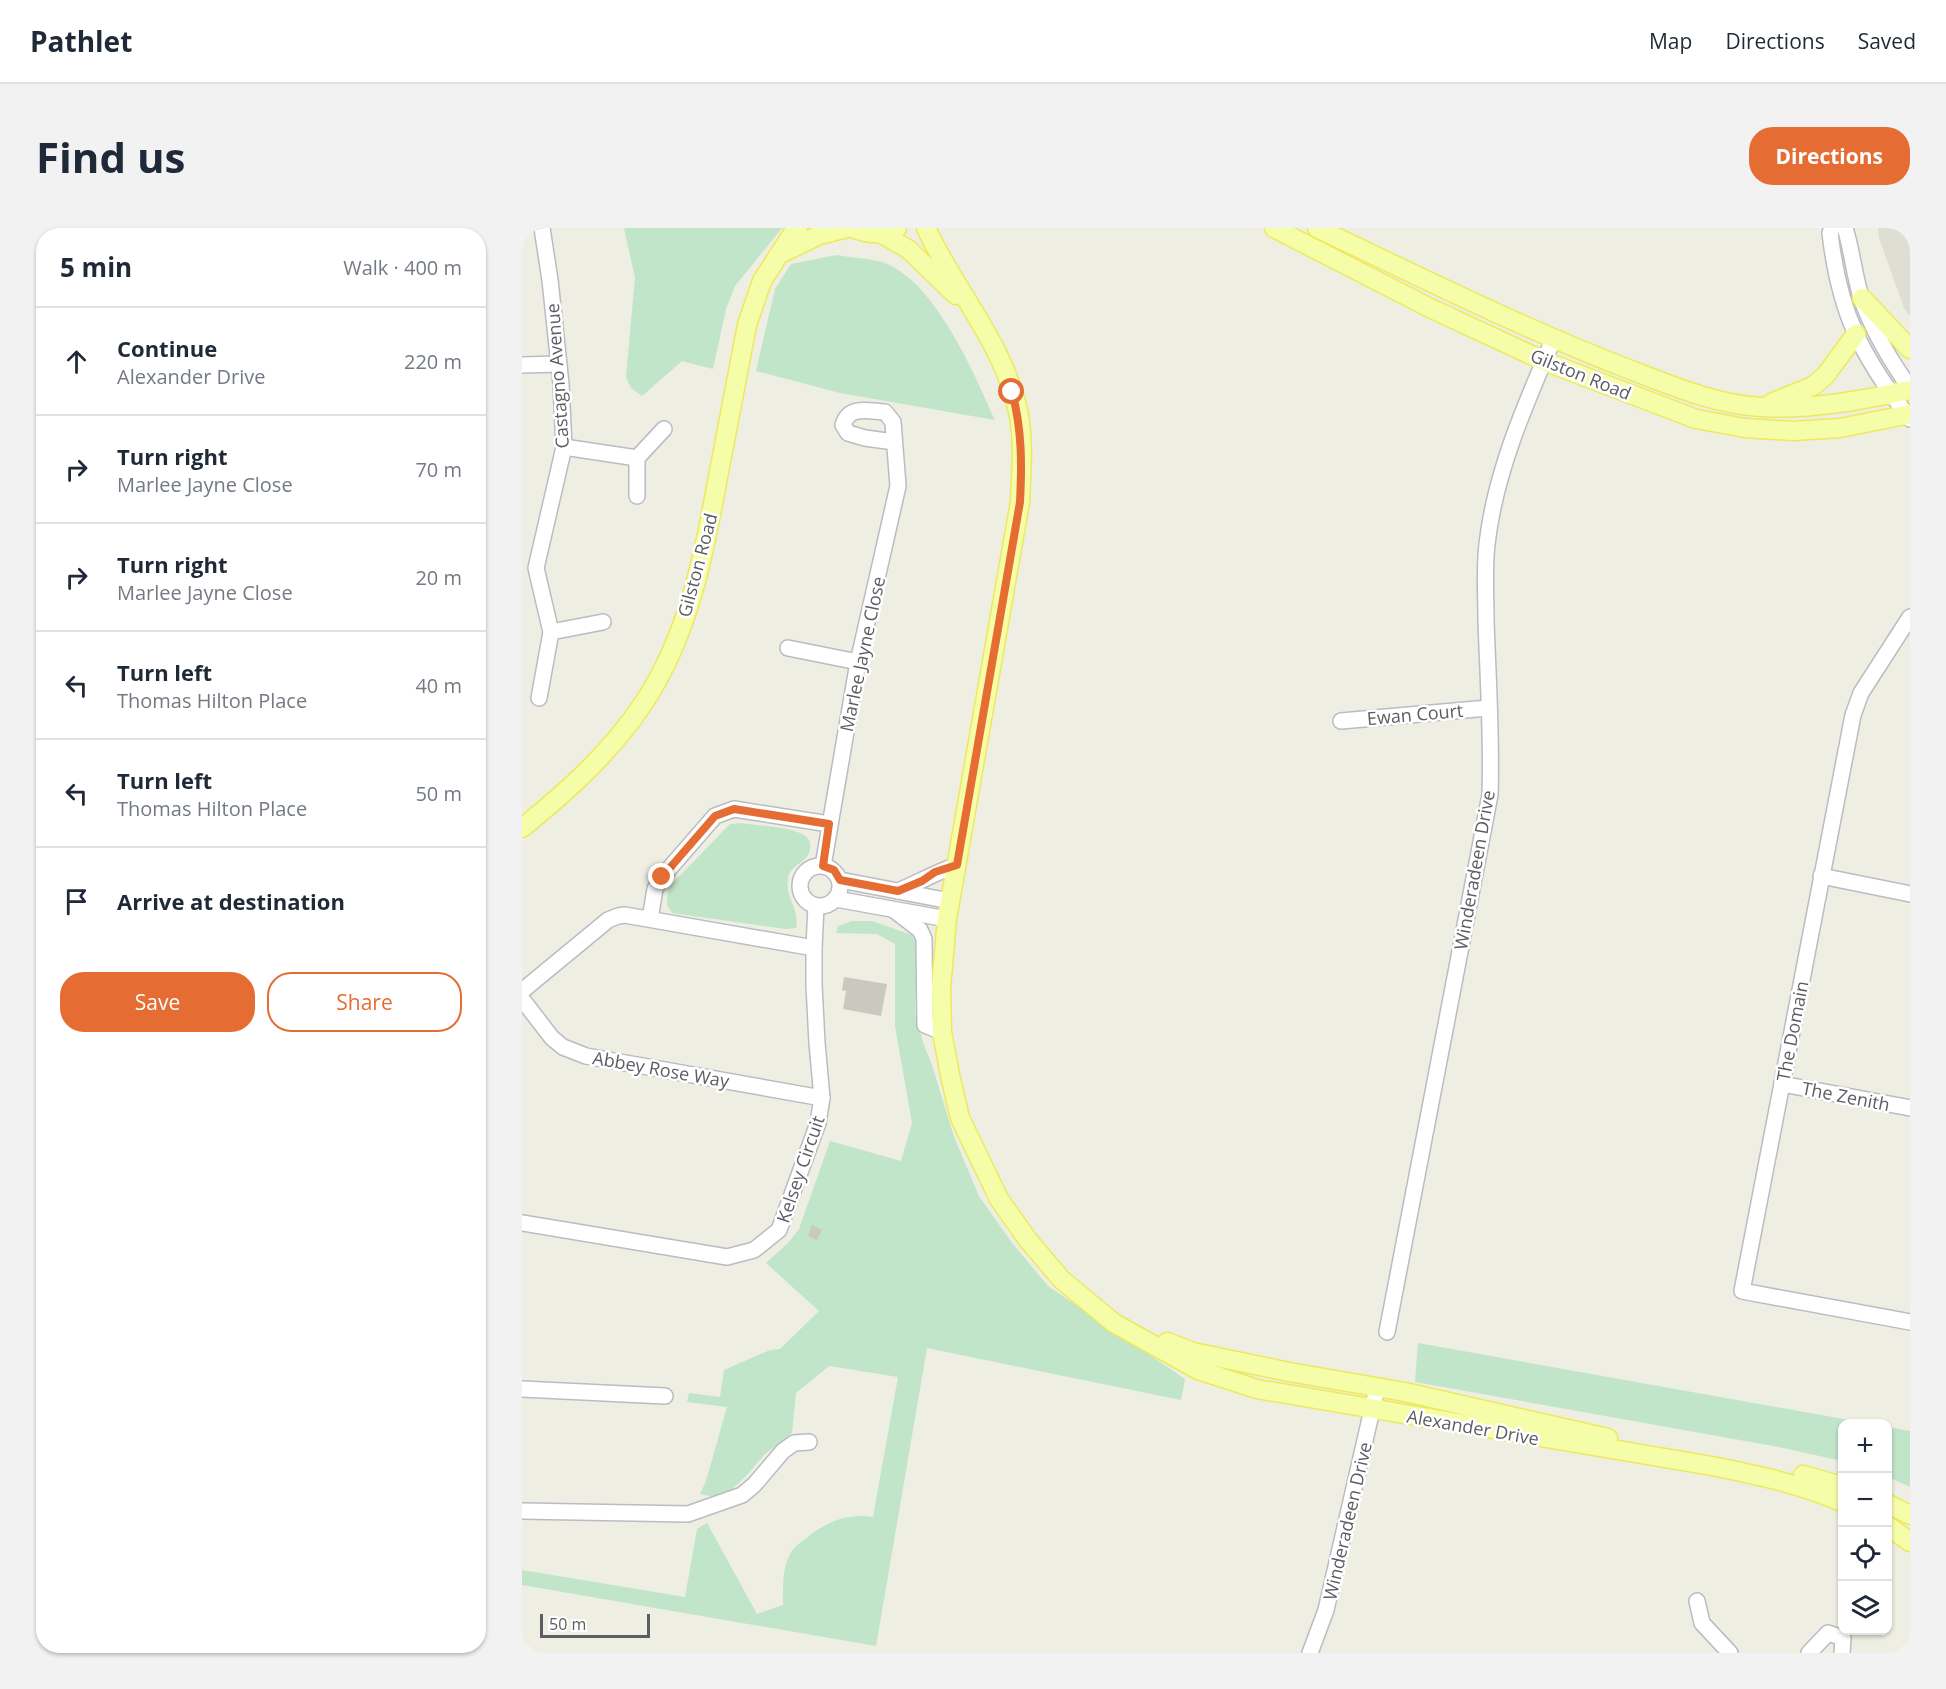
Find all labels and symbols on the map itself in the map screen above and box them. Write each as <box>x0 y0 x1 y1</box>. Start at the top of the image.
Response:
street label: Castagno Avenue <box>540 303 574 449</box>
street label: Gilston Road <box>1527 343 1635 405</box>
route start <box>998 378 1024 404</box>
street label: Gilston Road <box>672 510 722 620</box>
street label: Marlee Jayne Close <box>834 574 890 734</box>
street label: Ewan Court <box>1366 698 1464 730</box>
street label: Winderadeen Drive <box>1448 788 1500 952</box>
route end <box>648 863 674 889</box>
street label: The Domain <box>1771 979 1813 1083</box>
street label: Abbey Rose Way <box>591 1045 732 1093</box>
street label: The Zenith <box>1800 1076 1892 1116</box>
street label: Kelsey Circuit <box>770 1112 830 1226</box>
street label: Alexander Drive <box>1405 1404 1541 1450</box>
street label: Winderadeen Drive <box>1317 1440 1377 1602</box>
scale bar <box>540 1611 650 1638</box>

